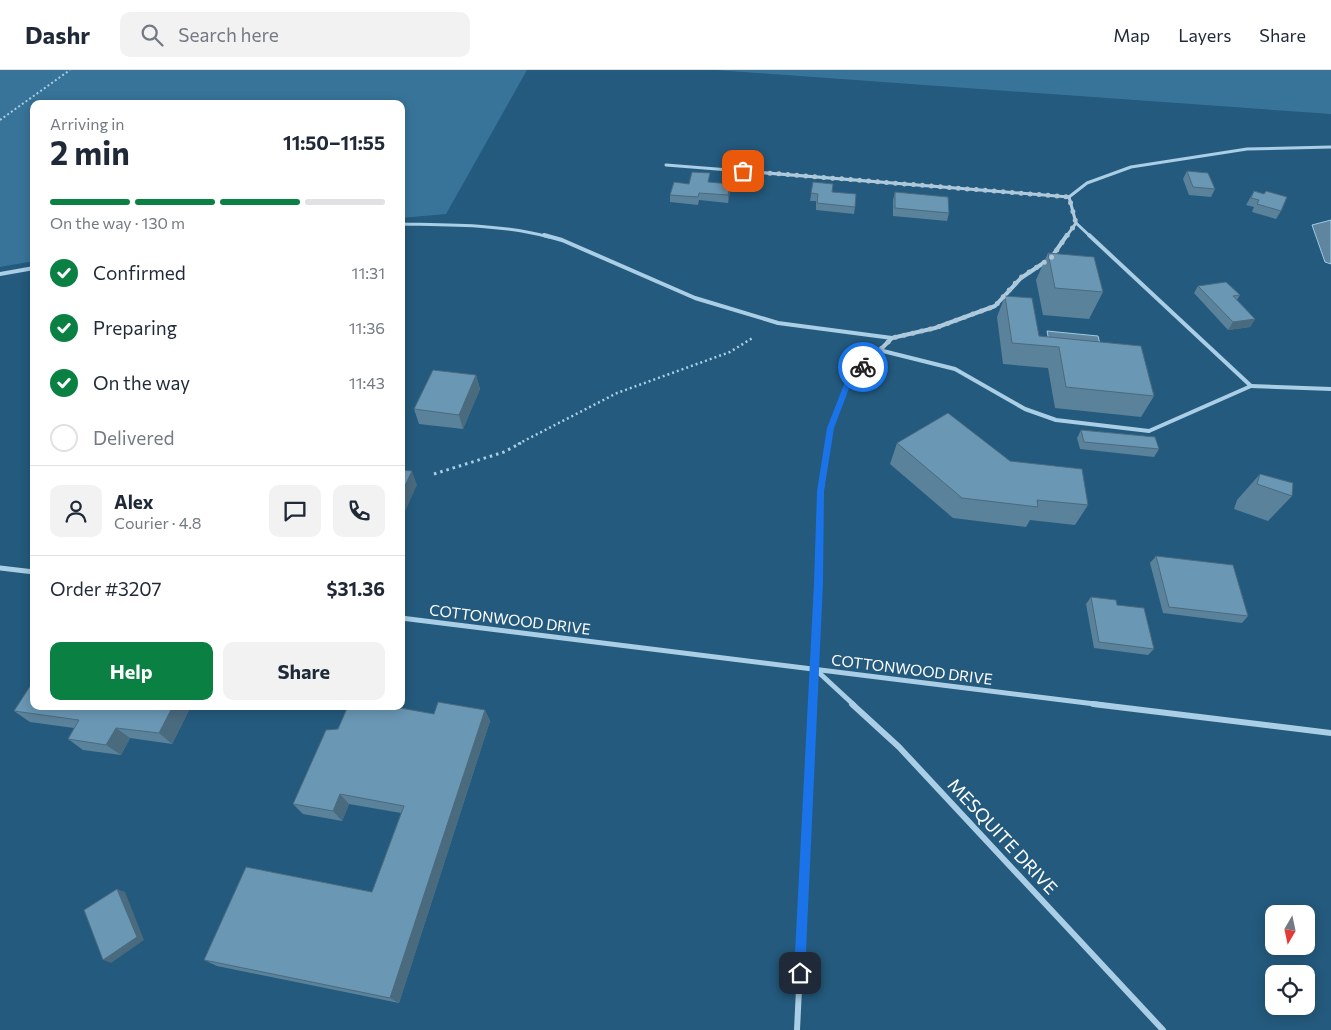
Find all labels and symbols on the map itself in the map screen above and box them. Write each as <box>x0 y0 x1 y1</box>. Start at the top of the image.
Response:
pin <box>722 150 764 192</box>
courier <box>838 342 888 392</box>
street label: COTTONWOOD DRIVE <box>428 600 592 638</box>
street label: COTTONWOOD DRIVE <box>830 650 994 688</box>
street label: MESQUITE DRIVE <box>944 773 1062 899</box>
north arrow <box>1265 905 1315 955</box>
pin <box>779 952 821 994</box>

